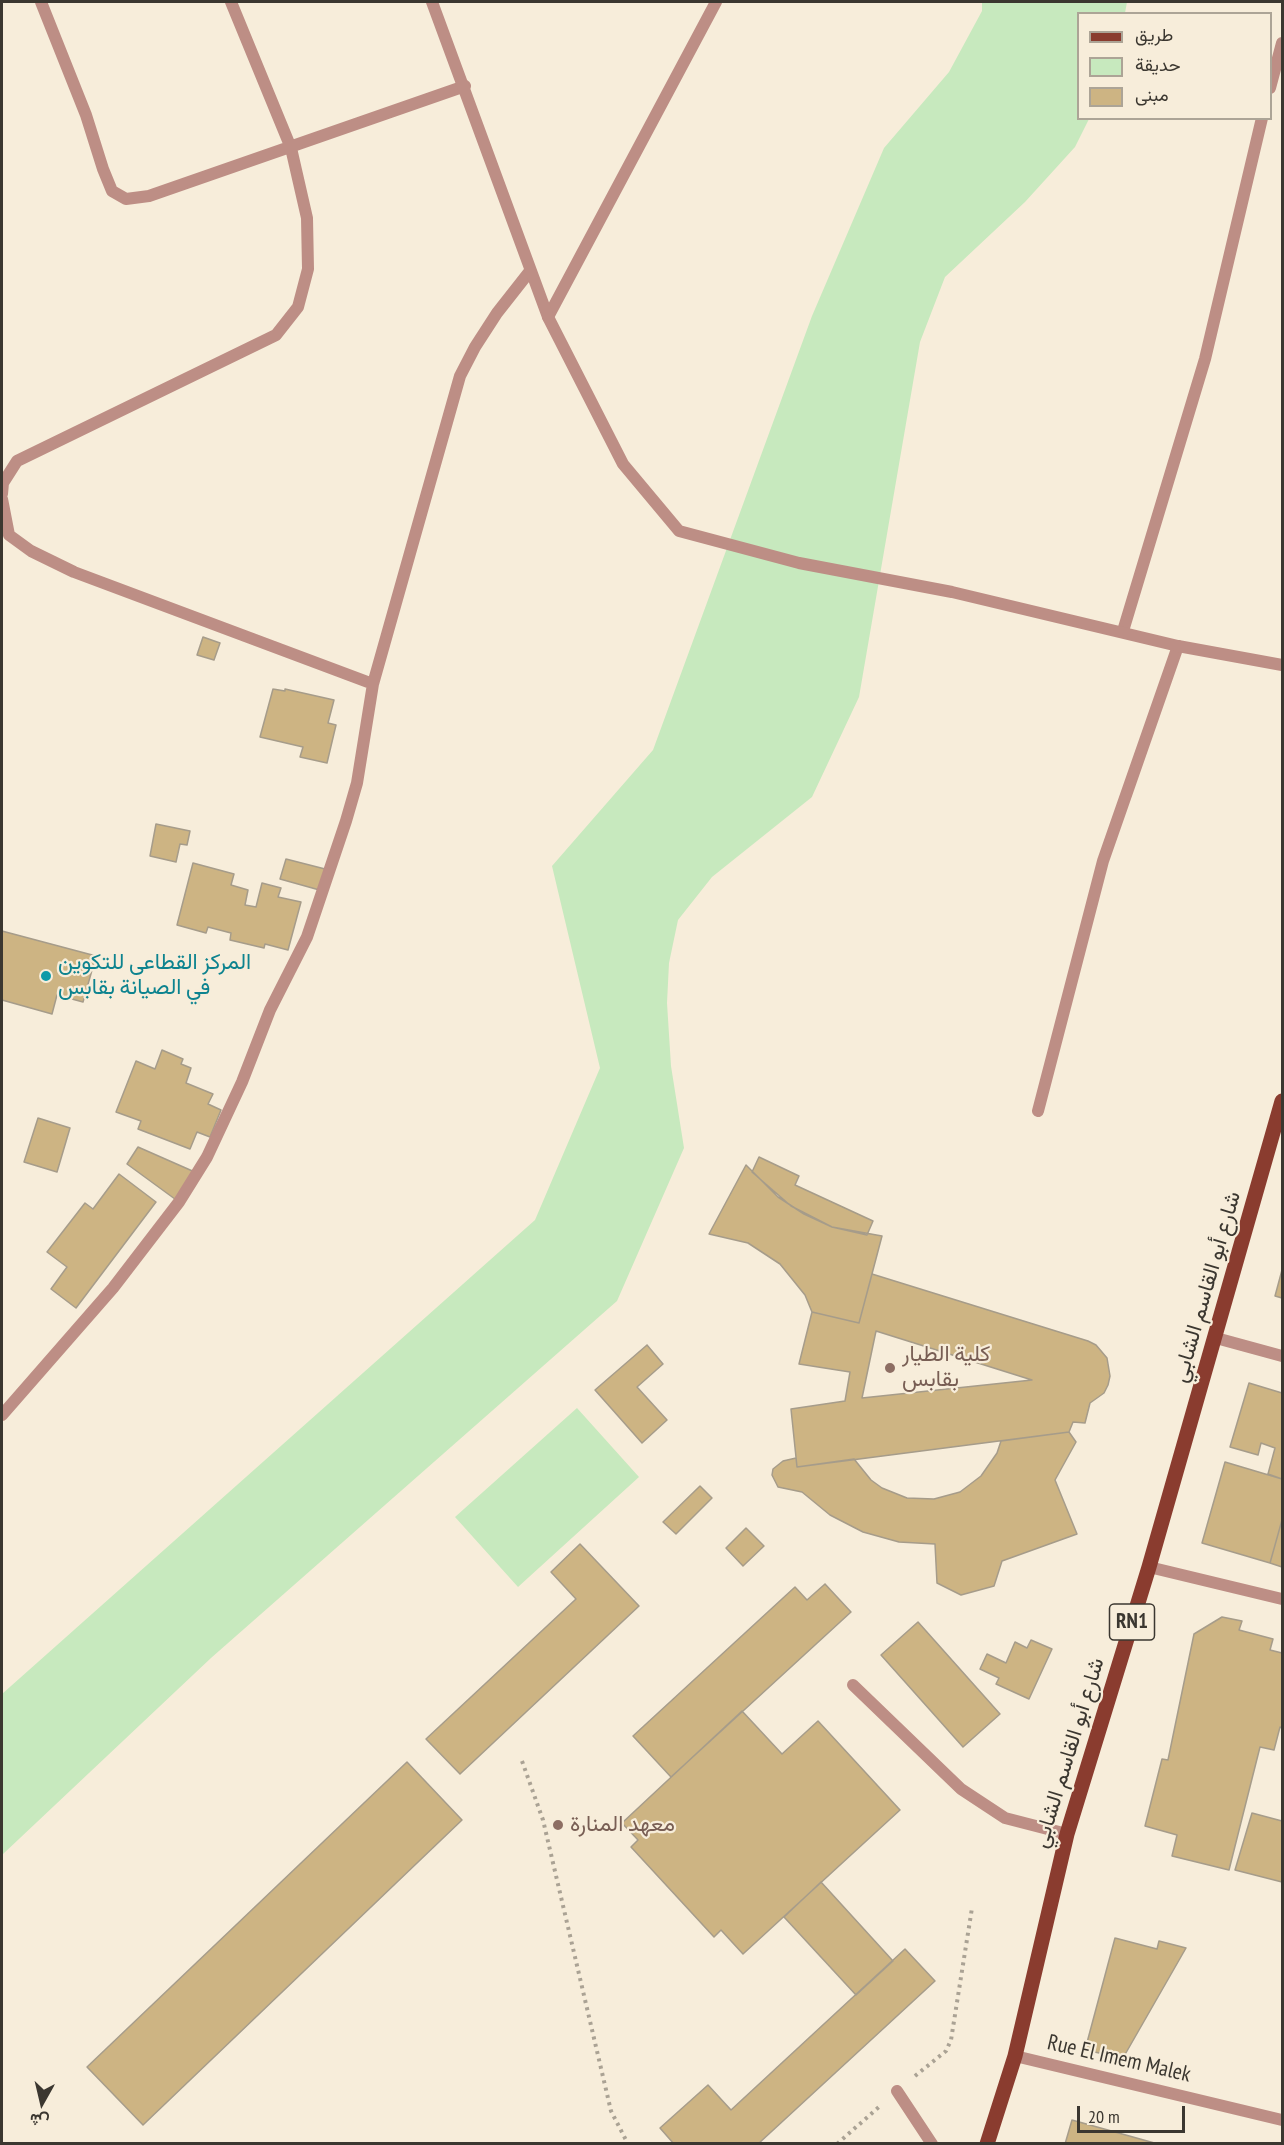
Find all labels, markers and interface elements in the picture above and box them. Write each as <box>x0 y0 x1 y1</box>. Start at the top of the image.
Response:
legend <box>1077 12 1272 120</box>
text: طريق <box>1135 23 1173 46</box>
text: حديقة <box>1135 53 1181 76</box>
text: مبنى <box>1135 83 1169 106</box>
place label: المركز القطاعى للتكوين في الصيانة بقابس <box>58 950 251 1002</box>
marker: المركز القطاعى للتكوين في الصيانة بقابس <box>39 969 53 983</box>
street label: شارع أبو القاسم الشابي <box>1167 1188 1247 1386</box>
place label: كلية الطيار بقابس <box>902 1342 990 1394</box>
marker: كلية الطيار بقابس <box>883 1361 897 1375</box>
road number: RN1 <box>1110 1604 1154 1640</box>
street label: شارع أبو القاسم الشابي <box>1027 1655 1111 1851</box>
place label: معهد المنارة <box>570 1812 675 1838</box>
marker: معهد المنارة <box>551 1818 565 1832</box>
street label: Rue El Imem Malek <box>1045 2030 1193 2088</box>
north arrow <box>12 2073 72 2133</box>
scale bar <box>1080 2094 1188 2132</box>
text: 20 m <box>1088 2105 1120 2128</box>
text: ش <box>29 2110 50 2132</box>

